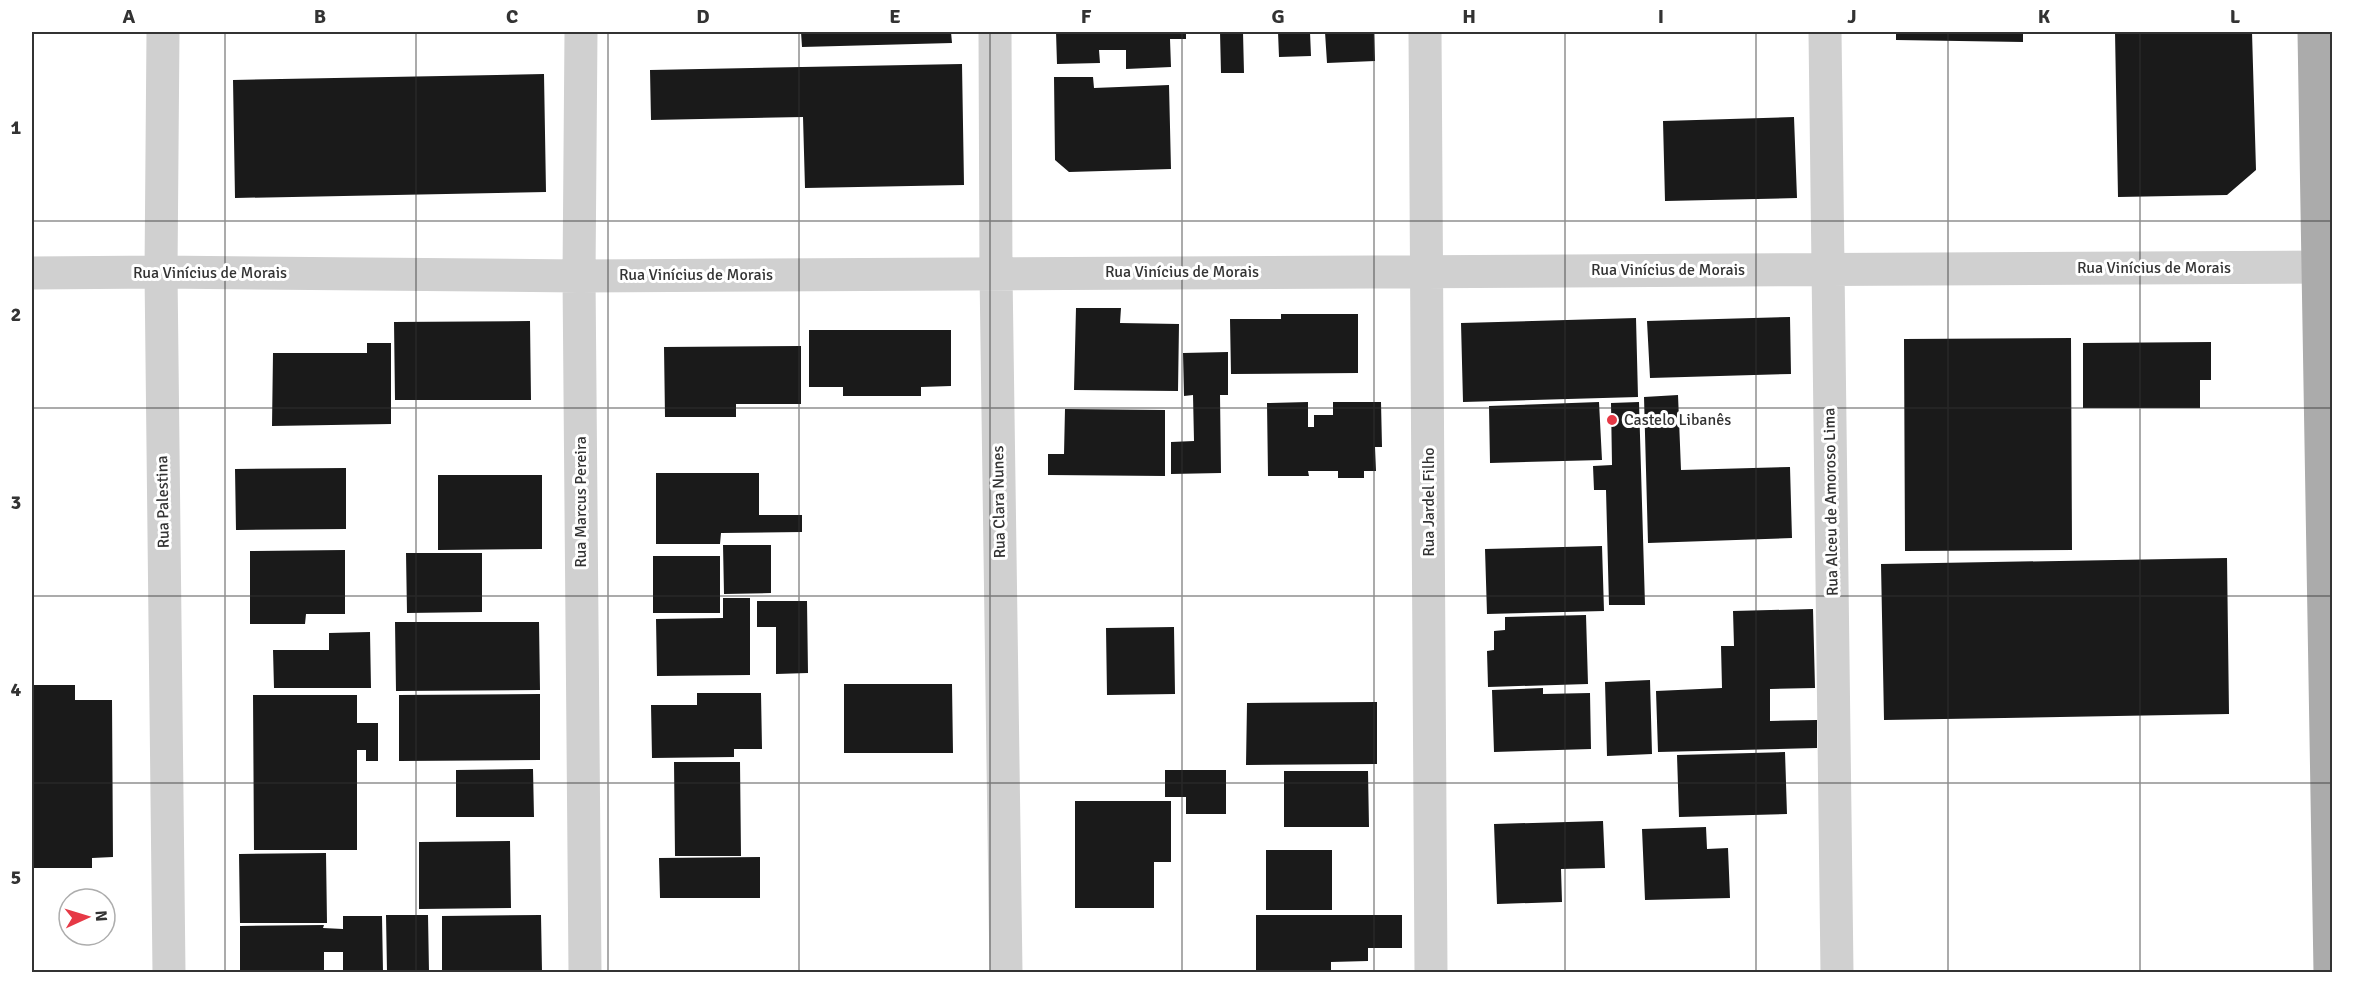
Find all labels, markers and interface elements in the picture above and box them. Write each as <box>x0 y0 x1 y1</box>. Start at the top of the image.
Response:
text: A <box>123 4 136 29</box>
text: B <box>314 4 326 29</box>
text: C <box>506 4 518 29</box>
text: D <box>696 4 710 29</box>
text: E <box>889 4 901 29</box>
text: F <box>1081 4 1092 29</box>
text: G <box>1271 4 1285 29</box>
text: H <box>1462 4 1476 29</box>
text: I <box>1658 4 1664 29</box>
text: J <box>1847 4 1857 29</box>
text: K <box>2038 4 2051 29</box>
text: L <box>2230 4 2241 29</box>
text: 1 <box>11 115 22 140</box>
street label: Rua Vinícius de Morais <box>2077 258 2231 278</box>
street label: Rua Vinícius de Morais <box>1591 260 1745 280</box>
street label: Rua Vinícius de Morais <box>1105 262 1259 282</box>
street label: Rua Vinícius de Morais <box>133 263 287 283</box>
street label: Rua Vinícius de Morais <box>619 265 773 285</box>
text: 2 <box>11 302 21 327</box>
street label: Rua Alceu de Amoroso Lima <box>1819 408 1843 596</box>
place label: Castelo Libanês <box>1624 410 1731 430</box>
marker: Castelo Libanês <box>1605 413 1619 427</box>
street label: Rua Marcus Pereira <box>571 436 591 568</box>
street label: Rua Clara Nunes <box>988 445 1010 559</box>
street label: Rua Jardel Filho <box>1419 447 1439 557</box>
street label: Rua Palestina <box>152 455 174 549</box>
text: 3 <box>11 490 21 515</box>
text: 4 <box>11 677 22 702</box>
text: 5 <box>11 865 21 890</box>
north arrow <box>57 887 117 947</box>
text: N <box>91 910 111 922</box>

